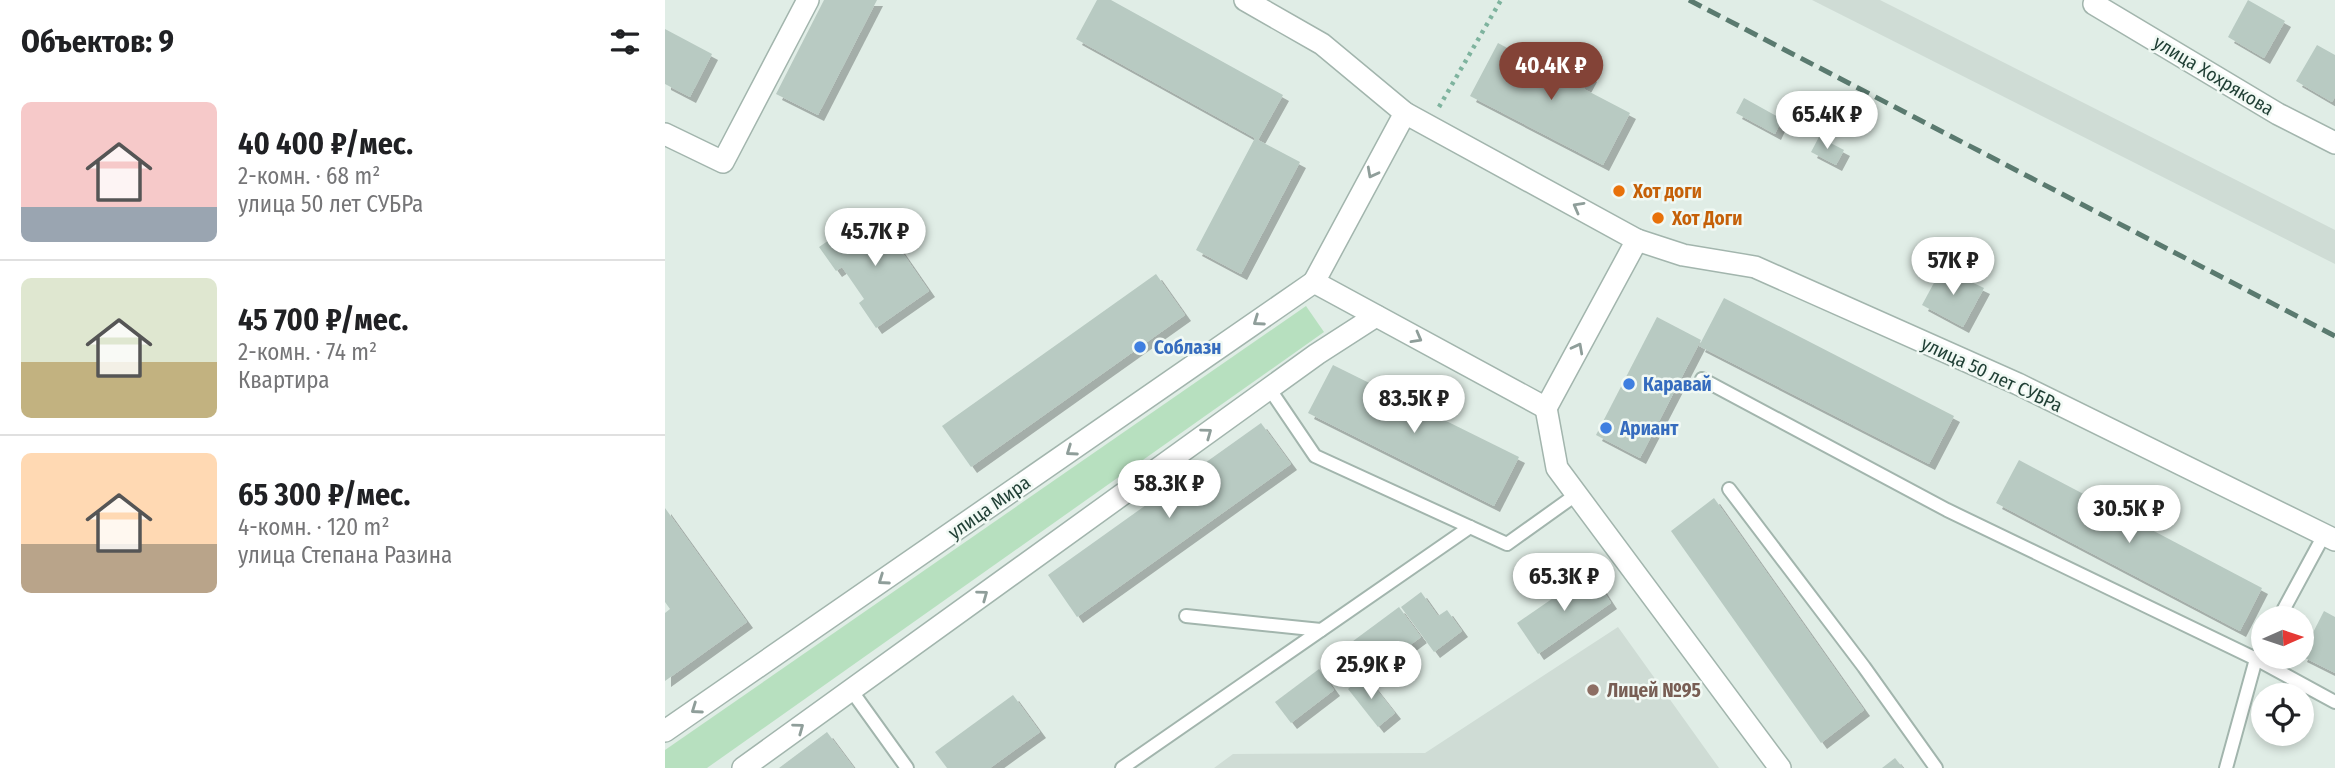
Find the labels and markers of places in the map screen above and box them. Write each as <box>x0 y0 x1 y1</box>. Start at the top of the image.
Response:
pin: 40.4K ₽ <box>1486 42 1616 102</box>
pin: 65.4K ₽ <box>1762 92 1892 151</box>
place label: Хот доги <box>1632 180 1702 203</box>
marker: Хот доги <box>1611 183 1627 199</box>
place label: Хот Доги <box>1671 207 1742 230</box>
pin: 45.7K ₽ <box>810 208 940 268</box>
marker: Хот Доги <box>1650 210 1666 226</box>
pin: 57K ₽ <box>1904 238 2002 297</box>
place label: Соблазн <box>1154 336 1221 359</box>
marker: Соблазн <box>1132 339 1148 355</box>
place label: Каравай <box>1643 373 1712 396</box>
pin: 83.5K ₽ <box>1349 376 1479 435</box>
marker: Каравай <box>1621 376 1637 392</box>
place label: Ариант <box>1619 417 1679 440</box>
marker: Ариант <box>1598 420 1614 436</box>
pin: 58.3K ₽ <box>1104 461 1234 520</box>
pin: 30.5K ₽ <box>2064 486 2194 545</box>
pin: 65.3K ₽ <box>1499 554 1629 613</box>
pin: 25.9K ₽ <box>1306 642 1436 701</box>
place label: Лицей №95 <box>1607 679 1701 702</box>
marker: Лицей №95 <box>1585 682 1601 698</box>

